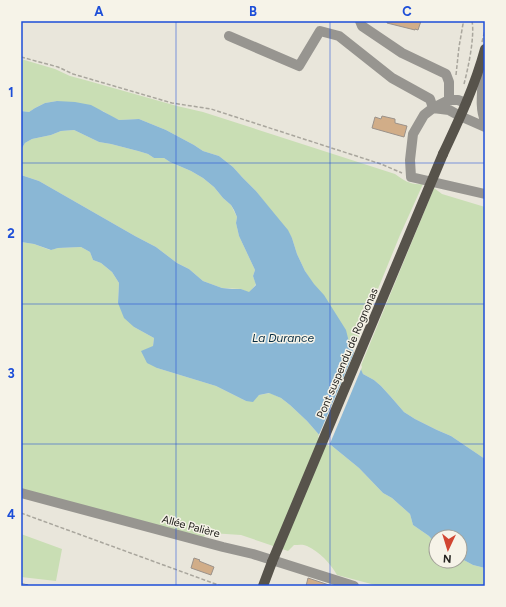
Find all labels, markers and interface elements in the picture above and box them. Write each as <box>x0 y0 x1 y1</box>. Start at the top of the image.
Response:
text: A <box>94 4 104 19</box>
text: B <box>249 4 257 19</box>
text: C <box>402 4 412 19</box>
text: 1 <box>8 85 14 100</box>
text: 2 <box>7 226 15 241</box>
street label: Pont suspendu de Rognonas <box>314 286 381 420</box>
water label: La Durance <box>252 331 314 345</box>
text: 3 <box>7 366 15 381</box>
text: 4 <box>7 507 15 522</box>
street label: Allée Palière <box>160 512 221 540</box>
north arrow <box>428 529 468 569</box>
text: N <box>443 552 452 565</box>

